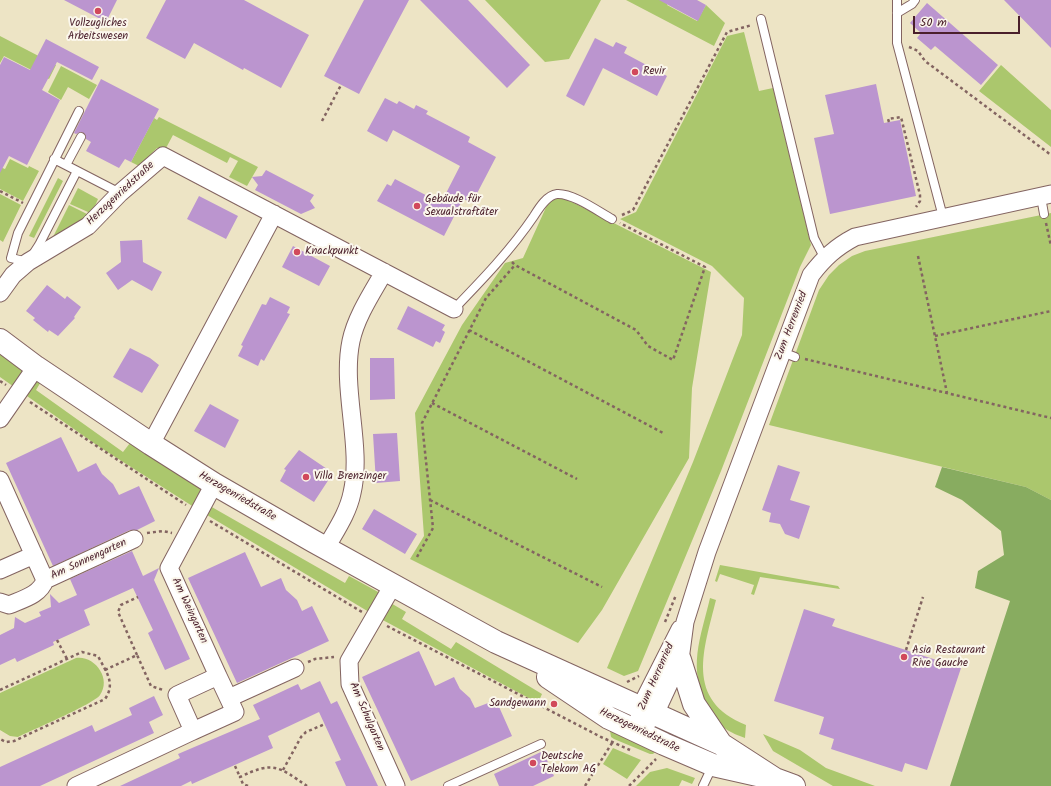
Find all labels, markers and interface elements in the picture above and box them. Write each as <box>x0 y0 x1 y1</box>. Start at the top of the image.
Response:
marker: Vollzugliches Arbeitswesen <box>93 6 103 16</box>
scale bar <box>915 8 1022 34</box>
text: 50 m <box>920 13 947 32</box>
place label: Vollzugliches Arbeitswesen <box>68 17 128 43</box>
place label: Revir <box>643 65 665 79</box>
marker: Revir <box>630 67 640 77</box>
street label: Herzogenriedstraße <box>84 159 158 229</box>
place label: Gebäude für Sexualstraftäter <box>425 193 498 219</box>
marker: Gebäude für Sexualstraftäter <box>412 201 422 211</box>
place label: Knackpunkt <box>305 245 358 259</box>
marker: Knackpunkt <box>292 247 302 257</box>
street label: Zum Herrenried <box>773 290 811 362</box>
street label: Herzogenriedstraße <box>196 469 278 525</box>
place label: Villa Brenzinger <box>314 470 386 484</box>
marker: Villa Brenzinger <box>301 472 311 482</box>
street label: Am Sonnengarten <box>49 537 129 583</box>
street label: Am Weingarten <box>168 576 210 646</box>
street label: Zum Herrenried <box>636 641 678 713</box>
place label: Asia Restaurant Rive Gauche <box>912 644 985 670</box>
marker: Asia Restaurant Rive Gauche <box>899 652 909 662</box>
street label: Am Schulgarten <box>346 681 386 753</box>
place label: Sandgewann <box>489 697 546 711</box>
marker: Sandgewann <box>549 699 559 709</box>
street label: Herzogenriedstraße <box>597 706 681 756</box>
place label: Deutsche Telekom AG <box>541 750 596 776</box>
marker: Deutsche Telekom AG <box>528 758 538 768</box>

